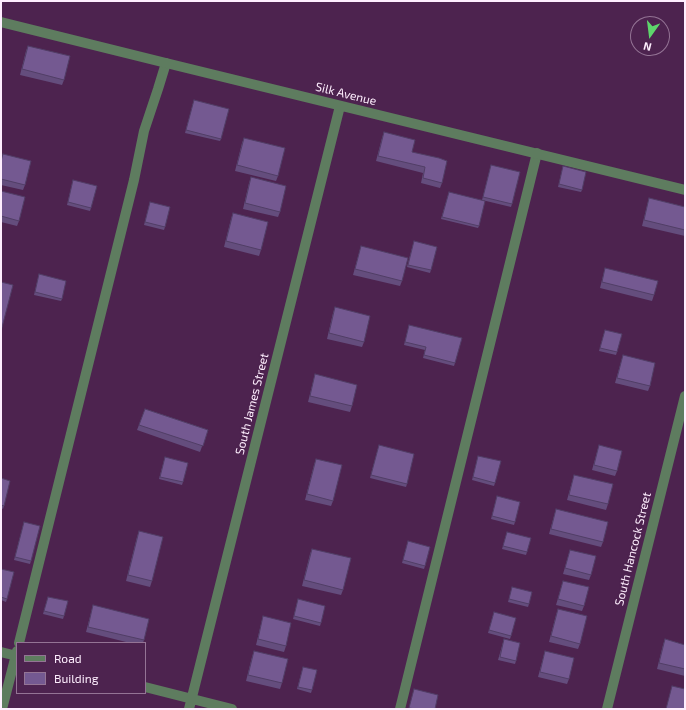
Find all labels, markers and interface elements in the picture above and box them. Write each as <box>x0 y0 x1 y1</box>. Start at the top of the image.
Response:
north arrow <box>630 16 670 56</box>
text: N <box>642 40 653 54</box>
street label: Silk Avenue <box>314 79 378 109</box>
street label: South James Street <box>232 352 272 456</box>
street label: South Hancock Street <box>612 491 654 607</box>
legend <box>16 642 146 694</box>
text: Road <box>54 651 82 665</box>
text: Building <box>54 671 98 685</box>

